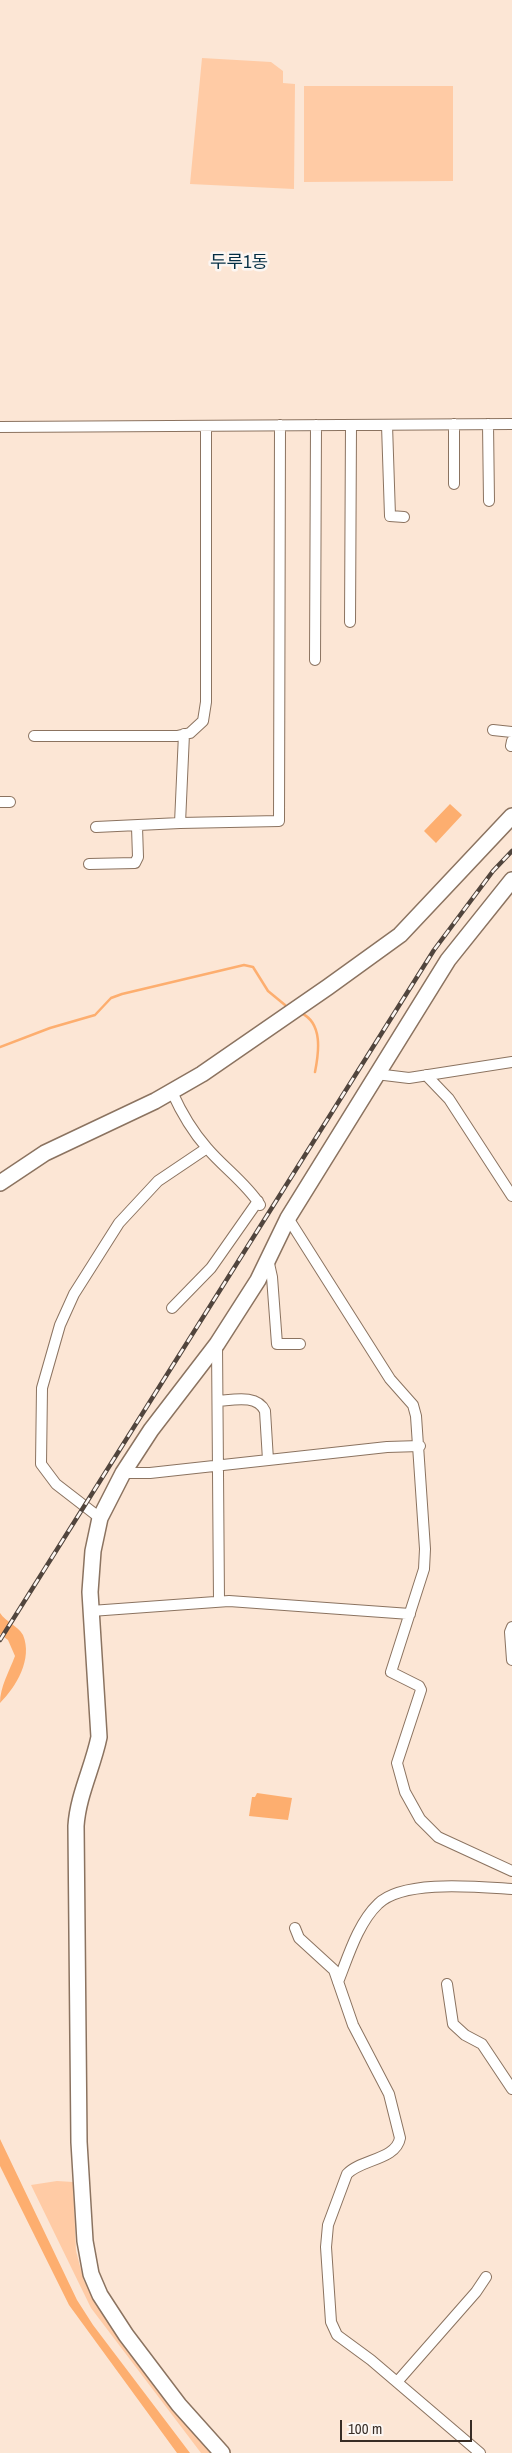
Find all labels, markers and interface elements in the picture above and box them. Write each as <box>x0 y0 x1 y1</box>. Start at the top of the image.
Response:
district label: 두루1동 <box>210 252 268 274</box>
scale bar <box>342 2410 474 2442</box>
text: 100 m <box>348 2418 382 2439</box>

